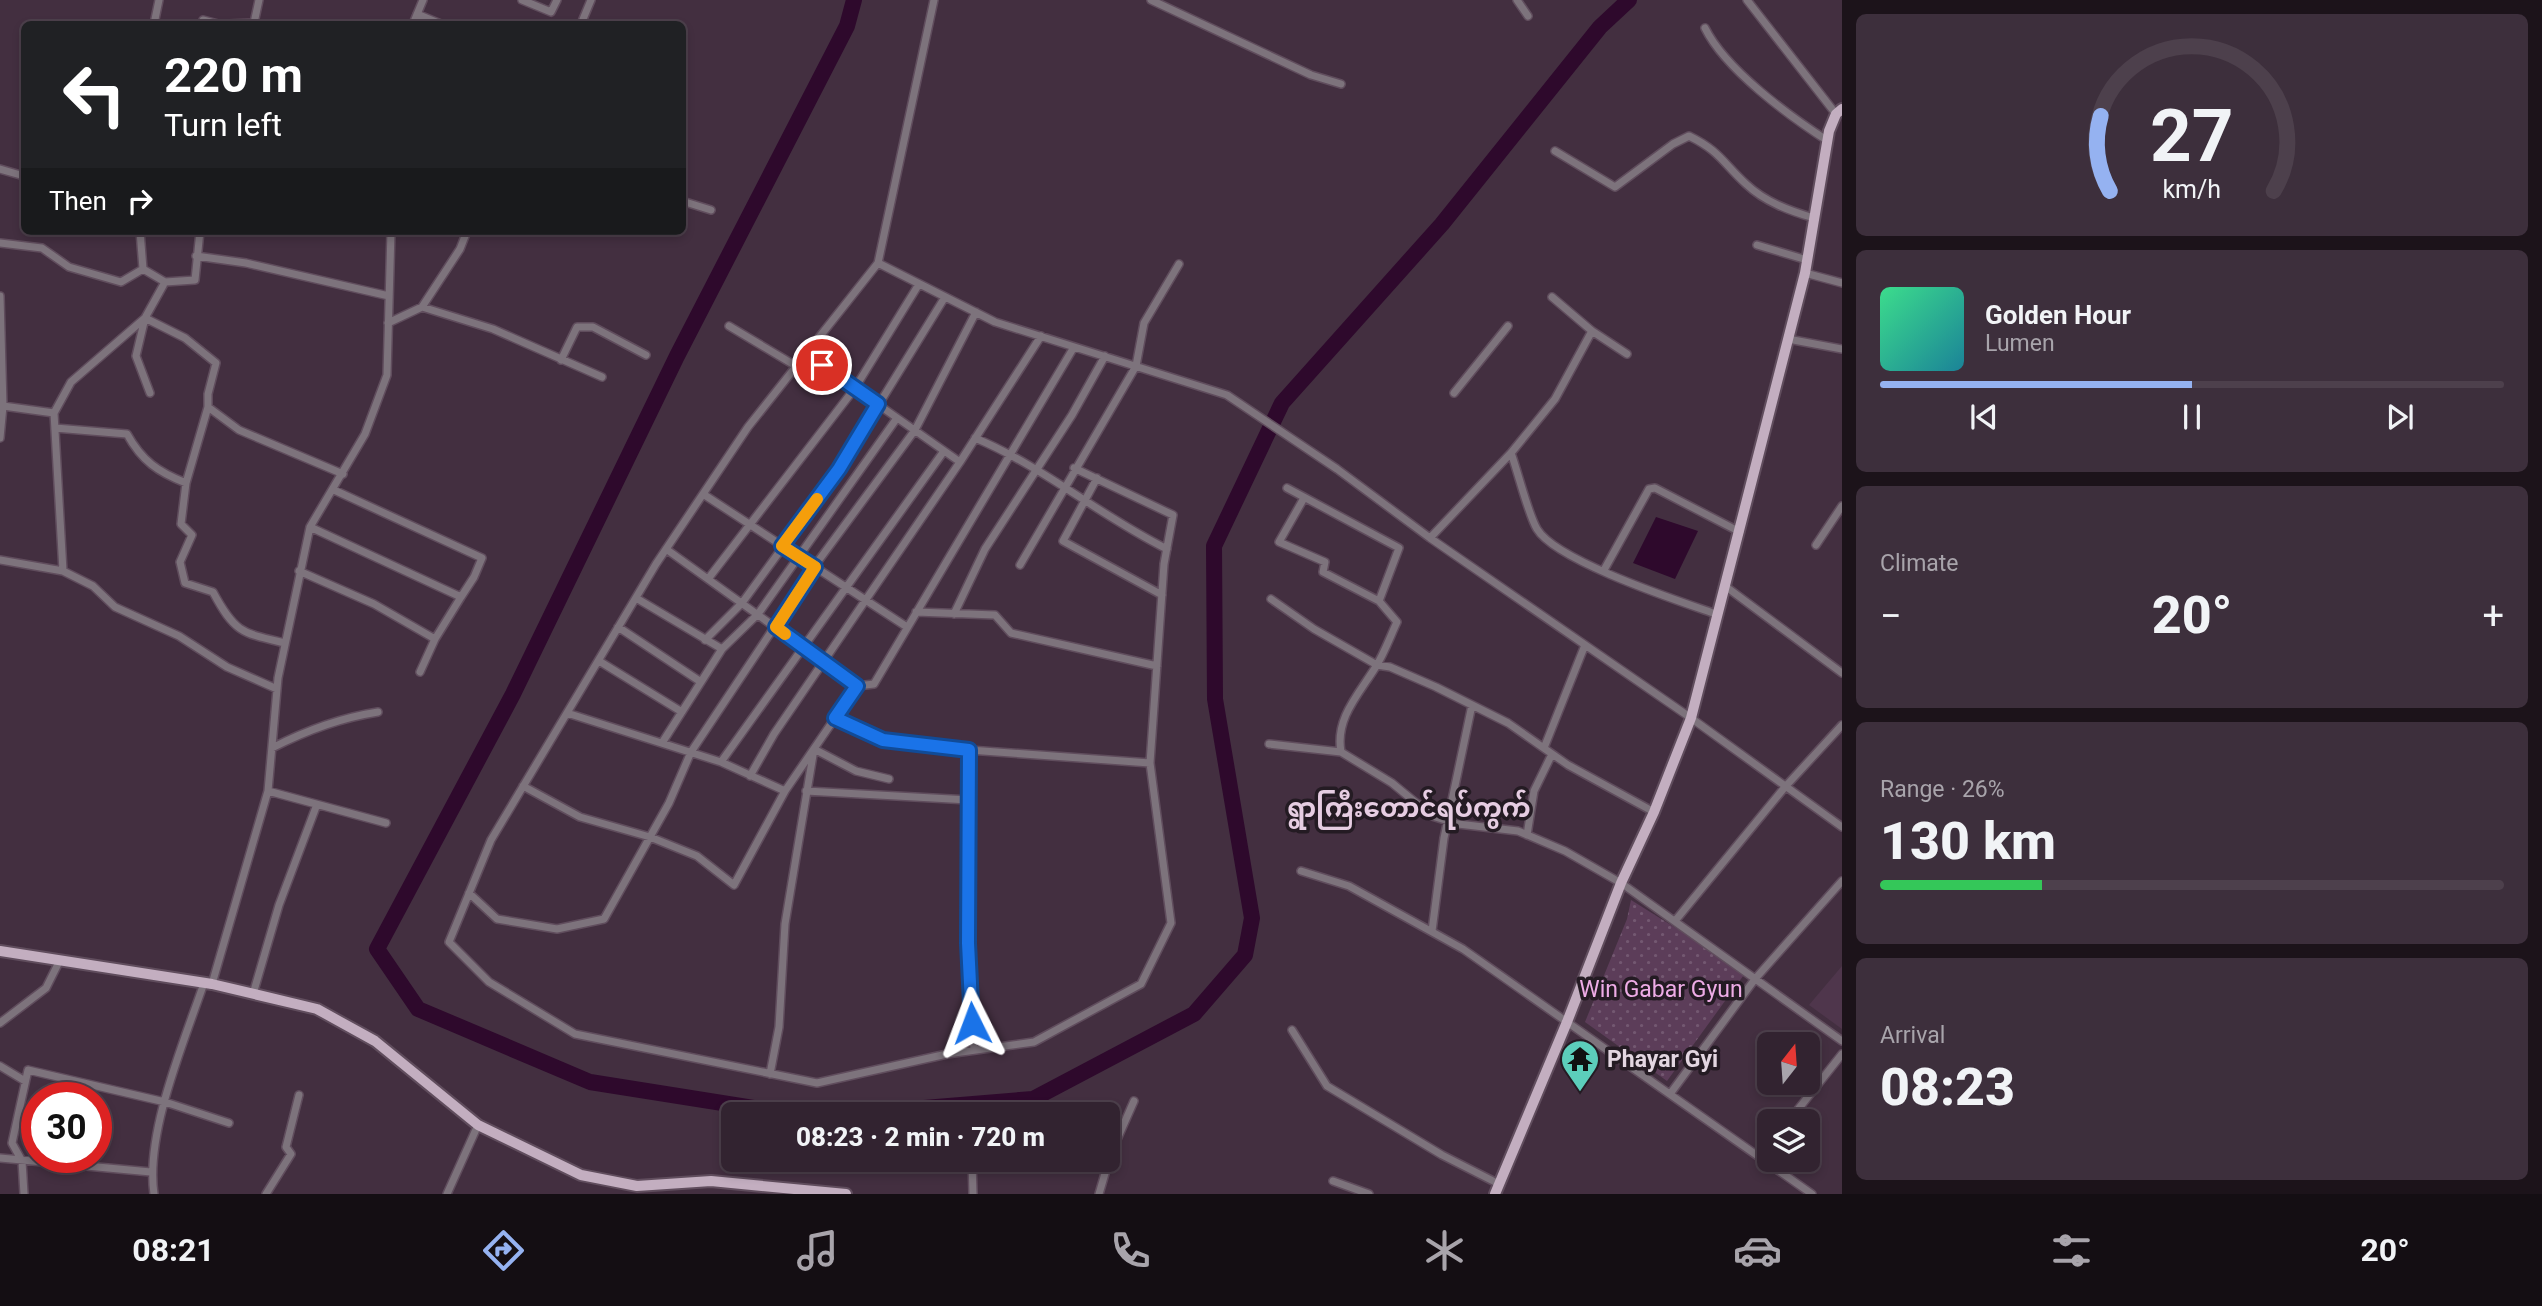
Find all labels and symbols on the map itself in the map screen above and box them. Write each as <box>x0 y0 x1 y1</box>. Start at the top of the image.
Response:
pin <box>792 335 852 395</box>
district label: ရွာကြီးတောင်ရပ်ကွက် <box>1287 789 1531 830</box>
park label: Win Gabar Gyun <box>1579 976 1743 1003</box>
position arrow <box>935 986 1009 1060</box>
north arrow <box>1757 1032 1820 1096</box>
temple icon: Phayar Gyi <box>1559 1038 1601 1093</box>
place label: Phayar Gyi <box>1607 1046 1718 1073</box>
speed limit sign: 30 <box>21 1082 112 1173</box>

